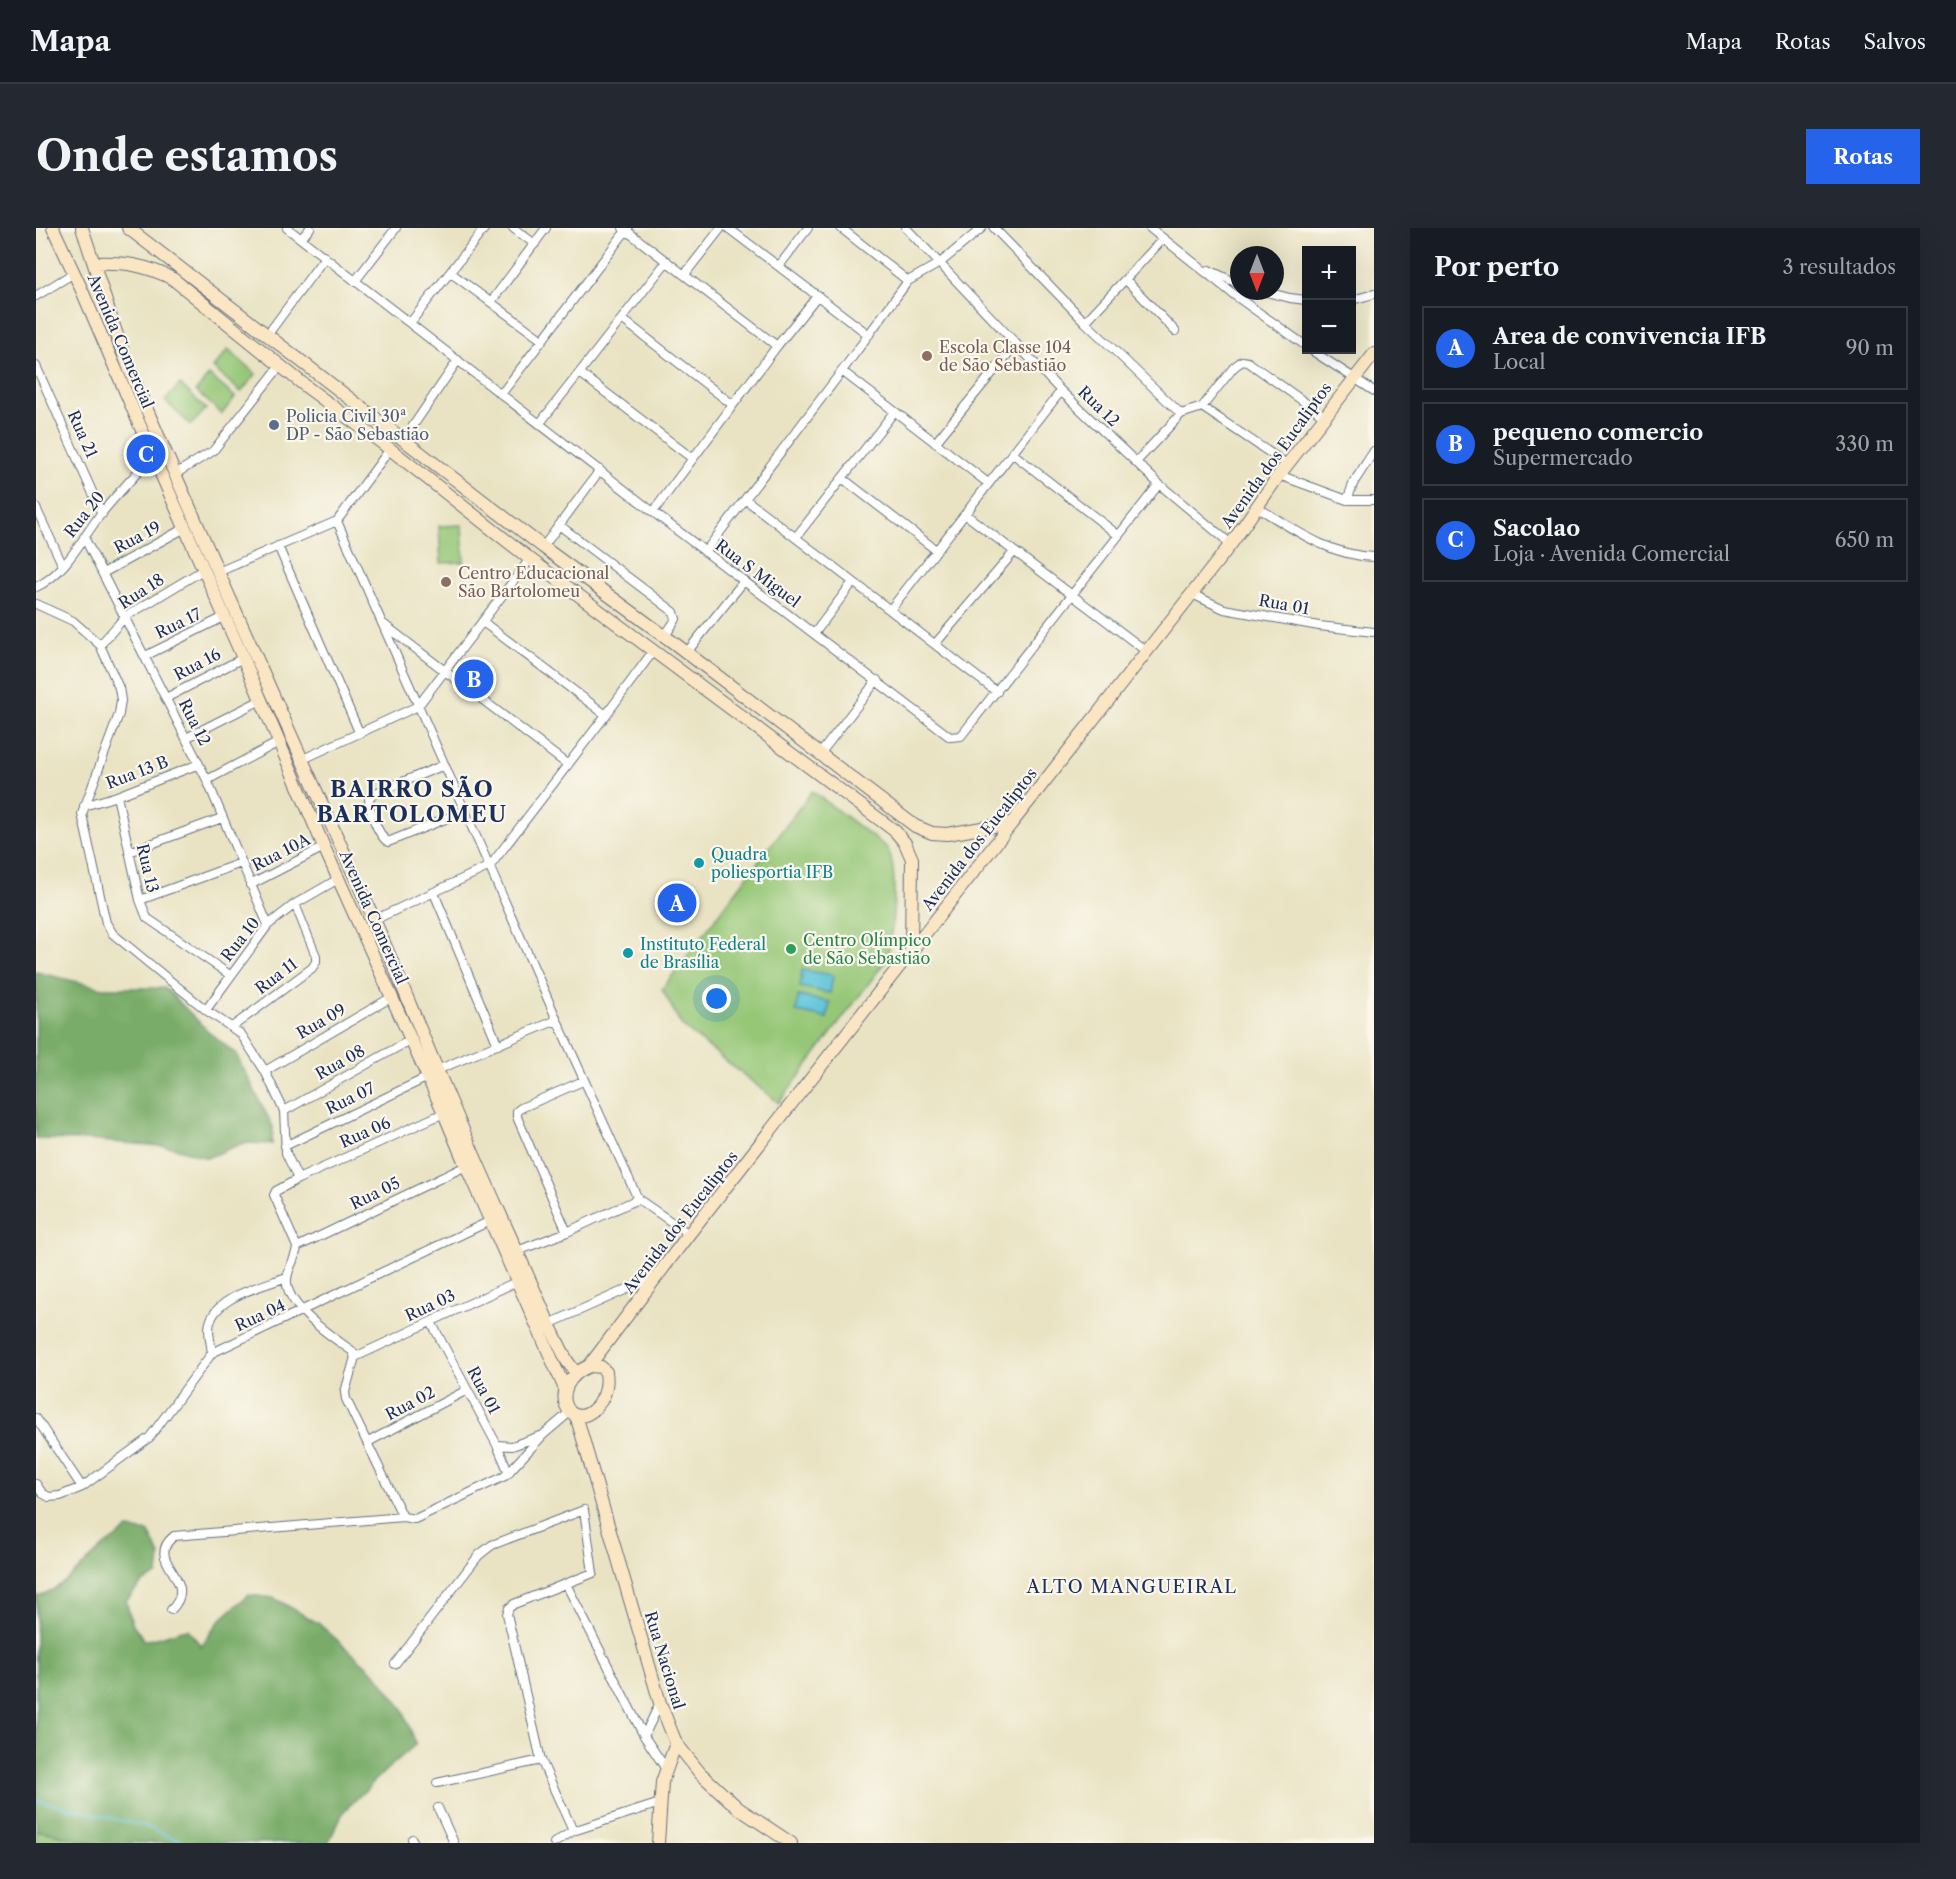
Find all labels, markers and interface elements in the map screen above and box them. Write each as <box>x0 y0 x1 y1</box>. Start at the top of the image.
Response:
text: Mapa <box>30 24 111 58</box>
text: Mapa <box>1686 29 1742 54</box>
text: Rotas <box>1775 29 1831 54</box>
text: Salvos <box>1864 29 1926 54</box>
button: Rotas <box>1806 129 1920 184</box>
text: Onde estamos <box>36 130 338 182</box>
north arrow <box>1230 246 1284 300</box>
map controls <box>1302 246 1356 354</box>
button: + <box>1302 246 1356 300</box>
text: Por perto <box>1434 251 1559 283</box>
text: 3 resultados <box>1783 255 1896 279</box>
street label: Avenida Comercial <box>83 270 158 411</box>
button: − <box>1302 300 1356 354</box>
text: Area de convivencia IFB <box>1493 323 1766 350</box>
text: A <box>1448 336 1463 360</box>
text: 90 m <box>1846 336 1894 360</box>
place label: Escola Classe 104 de São Sebastião <box>939 337 1071 375</box>
marker: Escola Classe 104 de São Sebastião <box>920 349 934 363</box>
text: Local <box>1493 350 1545 374</box>
street label: Avenida dos Eucaliptos <box>1216 378 1336 533</box>
street label: Rua 12 <box>1074 381 1124 431</box>
place label: Policia Civil 30ª DP - São Sebastião <box>286 406 429 444</box>
street label: Rua 21 <box>64 407 102 461</box>
marker: Policia Civil 30ª DP - São Sebastião <box>267 418 281 432</box>
text: pequeno comercio <box>1493 419 1703 446</box>
pin: C <box>126 432 166 476</box>
text: B <box>1448 432 1463 456</box>
text: 330 m <box>1835 432 1894 456</box>
text: Supermercado <box>1493 446 1633 470</box>
street label: Rua 20 <box>60 487 108 541</box>
text: Sacolao <box>1493 515 1580 542</box>
street label: Rua 19 <box>110 516 164 558</box>
text: C <box>1447 528 1464 552</box>
text: 650 m <box>1835 528 1894 552</box>
street label: Rua S Miguel <box>712 535 805 612</box>
text: Loja · Avenida Comercial <box>1493 542 1730 566</box>
place label: Centro Educacional São Bartolomeu <box>458 563 610 601</box>
street label: Rua 18 <box>114 569 168 613</box>
marker: Centro Educacional São Bartolomeu <box>439 575 453 589</box>
street label: Rua 01 <box>1257 590 1311 618</box>
street label: Rua 17 <box>152 603 204 643</box>
street label: Rua 16 <box>170 643 224 685</box>
pin: B <box>454 656 494 702</box>
street label: Rua 12 <box>175 695 215 749</box>
street label: Rua 13 B <box>103 751 171 793</box>
street label: Avenida dos Eucaliptos <box>916 764 1041 915</box>
district label: BAIRRO SÃO BARTOLOMEU <box>316 775 508 828</box>
street label: Rua 10A <box>249 828 314 875</box>
street label: Rua 13 <box>133 842 163 894</box>
place label: Quadra poliesportia IFB <box>711 844 833 882</box>
street label: Avenida Comercial <box>335 846 413 987</box>
marker: Quadra poliesportia IFB <box>692 856 706 870</box>
pin: A <box>658 880 696 926</box>
street label: Rua 10 <box>216 913 264 965</box>
place label: Centro Olímpico de São Sebastião <box>803 930 931 968</box>
place label: Instituto Federal de Brasília <box>640 934 766 972</box>
marker: Centro Olímpico de São Sebastião <box>784 942 798 956</box>
marker: Instituto Federal de Brasília <box>621 946 635 960</box>
street label: Rua 11 <box>251 954 301 998</box>
your location <box>702 984 731 1013</box>
street label: Rua 09 <box>293 999 349 1043</box>
street label: Rua 08 <box>312 1040 368 1084</box>
street label: Rua 07 <box>322 1078 378 1118</box>
street label: Rua 06 <box>336 1112 394 1152</box>
street label: Avenida dos Eucaliptos <box>617 1147 742 1298</box>
street label: Rua 05 <box>347 1172 403 1214</box>
street label: Rua 03 <box>402 1285 458 1325</box>
street label: Rua 04 <box>232 1295 288 1335</box>
street label: Rua 01 <box>463 1363 505 1417</box>
street label: Rua 02 <box>382 1382 438 1424</box>
district label: ALTO MANGUEIRAL <box>1025 1576 1238 1598</box>
street label: Rua Nacional <box>641 1608 689 1712</box>

